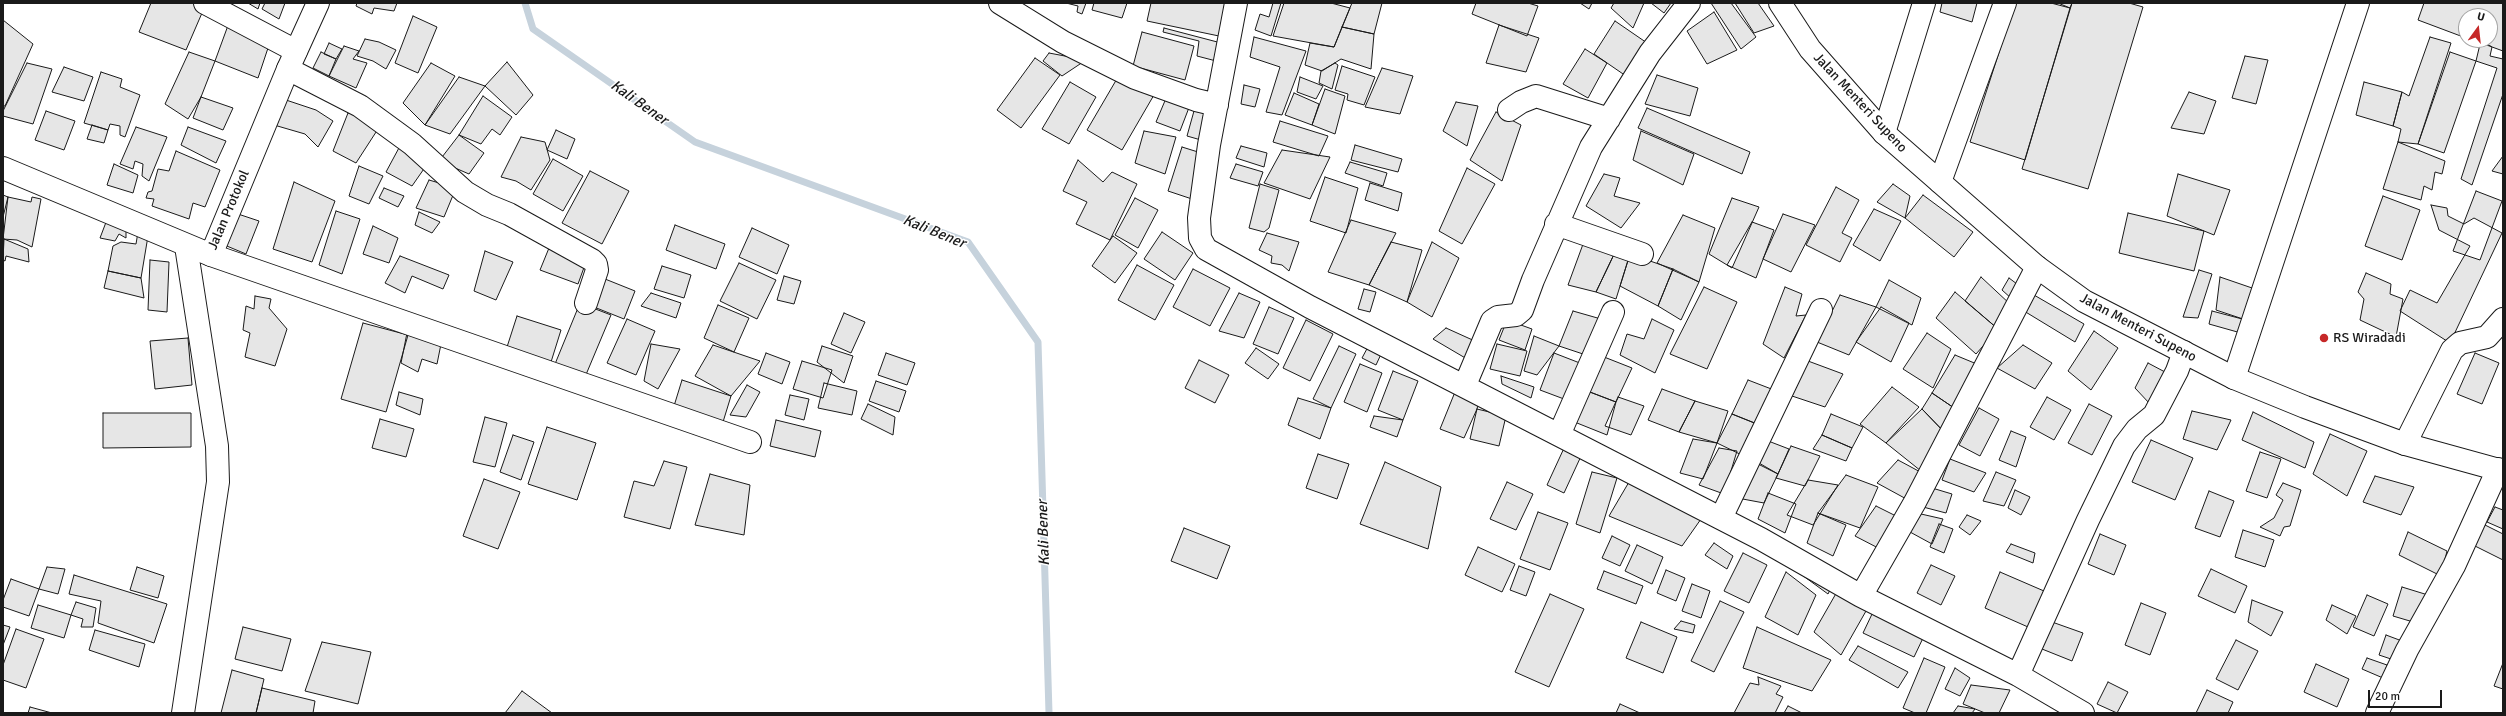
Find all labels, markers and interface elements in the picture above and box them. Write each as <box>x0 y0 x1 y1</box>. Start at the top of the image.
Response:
north arrow <box>2458 8 2498 48</box>
text: U <box>2476 10 2486 24</box>
street label: Jalan Menteri Supeno <box>1810 50 1910 156</box>
water label: Kali Bener <box>607 77 671 129</box>
street label: Jalan Protokol <box>205 168 253 252</box>
water label: Kali Bener <box>900 211 968 253</box>
street label: Jalan Menteri Supeno <box>2077 290 2199 366</box>
place label: RS Wiradadi <box>2333 330 2406 346</box>
marker: RS Wiradadi <box>2318 332 2330 344</box>
water label: Kali Bener <box>1034 500 1054 566</box>
scale bar <box>2370 682 2444 708</box>
text: 20 m <box>2375 689 2400 704</box>

